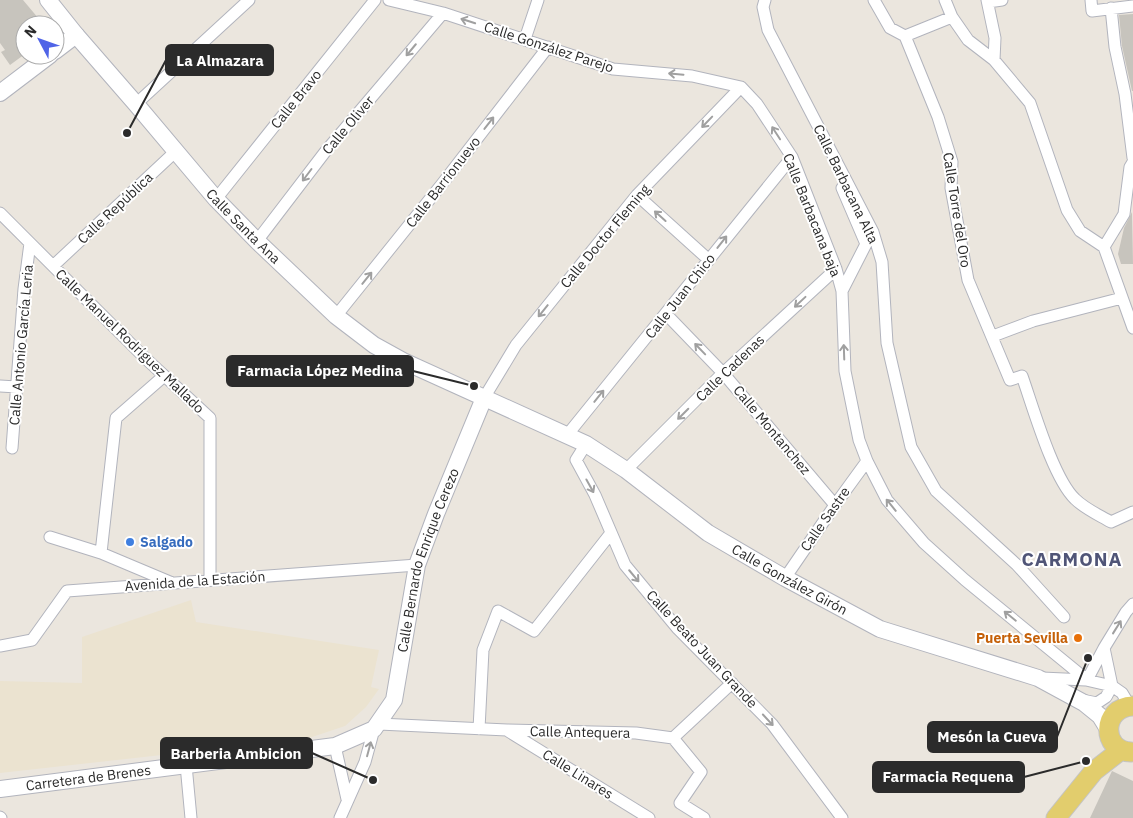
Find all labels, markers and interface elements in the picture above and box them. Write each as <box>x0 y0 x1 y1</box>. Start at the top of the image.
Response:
north arrow <box>15 15 65 65</box>
one-way arrow <box>461 16 477 26</box>
street label: Calle González Parejo <box>482 18 616 77</box>
text: N <box>20 22 40 41</box>
one-way arrow <box>406 44 417 57</box>
callout: La Almazara <box>166 45 273 75</box>
text: La Almazara <box>176 51 264 70</box>
street label: Calle Bravo <box>267 66 325 132</box>
one-way arrow <box>668 70 684 79</box>
street label: Calle Oliver <box>318 92 378 158</box>
one-way arrow <box>701 116 713 128</box>
one-way arrow <box>484 117 495 130</box>
street label: Calle Barbacana Alta <box>809 121 883 247</box>
one-way arrow <box>771 127 781 141</box>
street label: Calle Barrionuevo <box>402 133 484 231</box>
street label: Calle Barbacana baja <box>779 150 845 280</box>
street label: Calle Torre del Oro <box>939 151 975 269</box>
street label: Calle República <box>73 168 157 248</box>
one-way arrow <box>302 168 313 181</box>
street label: Calle Doctor Fleming <box>556 180 654 292</box>
street label: Calle Santa Ana <box>202 185 285 268</box>
one-way arrow <box>653 210 666 222</box>
one-way arrow <box>717 236 728 249</box>
street label: Calle Juan Chico <box>641 250 719 342</box>
street label: Calle Antonio García Leria <box>5 263 37 426</box>
street label: Calle Manuel Rodríguez Mallado <box>52 265 208 417</box>
one-way arrow <box>361 272 372 285</box>
one-way arrow <box>794 296 807 308</box>
one-way arrow <box>538 304 549 317</box>
street label: Calle Cadenas <box>692 331 768 405</box>
one-way arrow <box>694 342 706 355</box>
one-way arrow <box>839 344 849 360</box>
callout: Farmacia López Medina <box>227 356 413 386</box>
text: Farmacia López Medina <box>237 361 403 380</box>
street label: Calle Montanchez <box>729 382 815 479</box>
one-way arrow <box>593 390 604 403</box>
one-way arrow <box>676 408 689 420</box>
street label: Calle Bernardo Enrique Cerezo <box>393 465 463 654</box>
one-way arrow <box>585 478 595 492</box>
street label: Calle Sastre <box>796 483 854 555</box>
one-way arrow <box>886 498 897 511</box>
place label: Salgado <box>140 533 193 551</box>
marker: Salgado <box>124 536 136 548</box>
street label: Calle González Girón <box>729 540 851 619</box>
district label: CARMONA <box>1022 547 1122 571</box>
street label: Avenida de la Estación <box>124 567 266 595</box>
one-way arrow <box>628 569 639 582</box>
street label: Calle Beato Juan Grande <box>643 586 762 712</box>
one-way arrow <box>1003 610 1016 621</box>
one-way arrow <box>1112 621 1122 635</box>
place label: Puerta Sevilla <box>976 629 1068 647</box>
marker: Puerta Sevilla <box>1072 632 1084 644</box>
one-way arrow <box>763 714 774 727</box>
street label: Calle Antequera <box>530 722 631 742</box>
callout: Mesón la Cueva <box>928 722 1057 752</box>
text: Mesón la Cueva <box>937 727 1047 746</box>
callout: Barberia Ambicion <box>161 738 312 768</box>
one-way arrow <box>365 741 375 757</box>
text: Barberia Ambicion <box>170 744 302 763</box>
street label: Calle Linares <box>539 745 617 803</box>
street label: Carretera de Brenes <box>25 761 152 795</box>
callout: Farmacia Requena <box>873 762 1024 792</box>
text: Farmacia Requena <box>882 767 1014 786</box>

